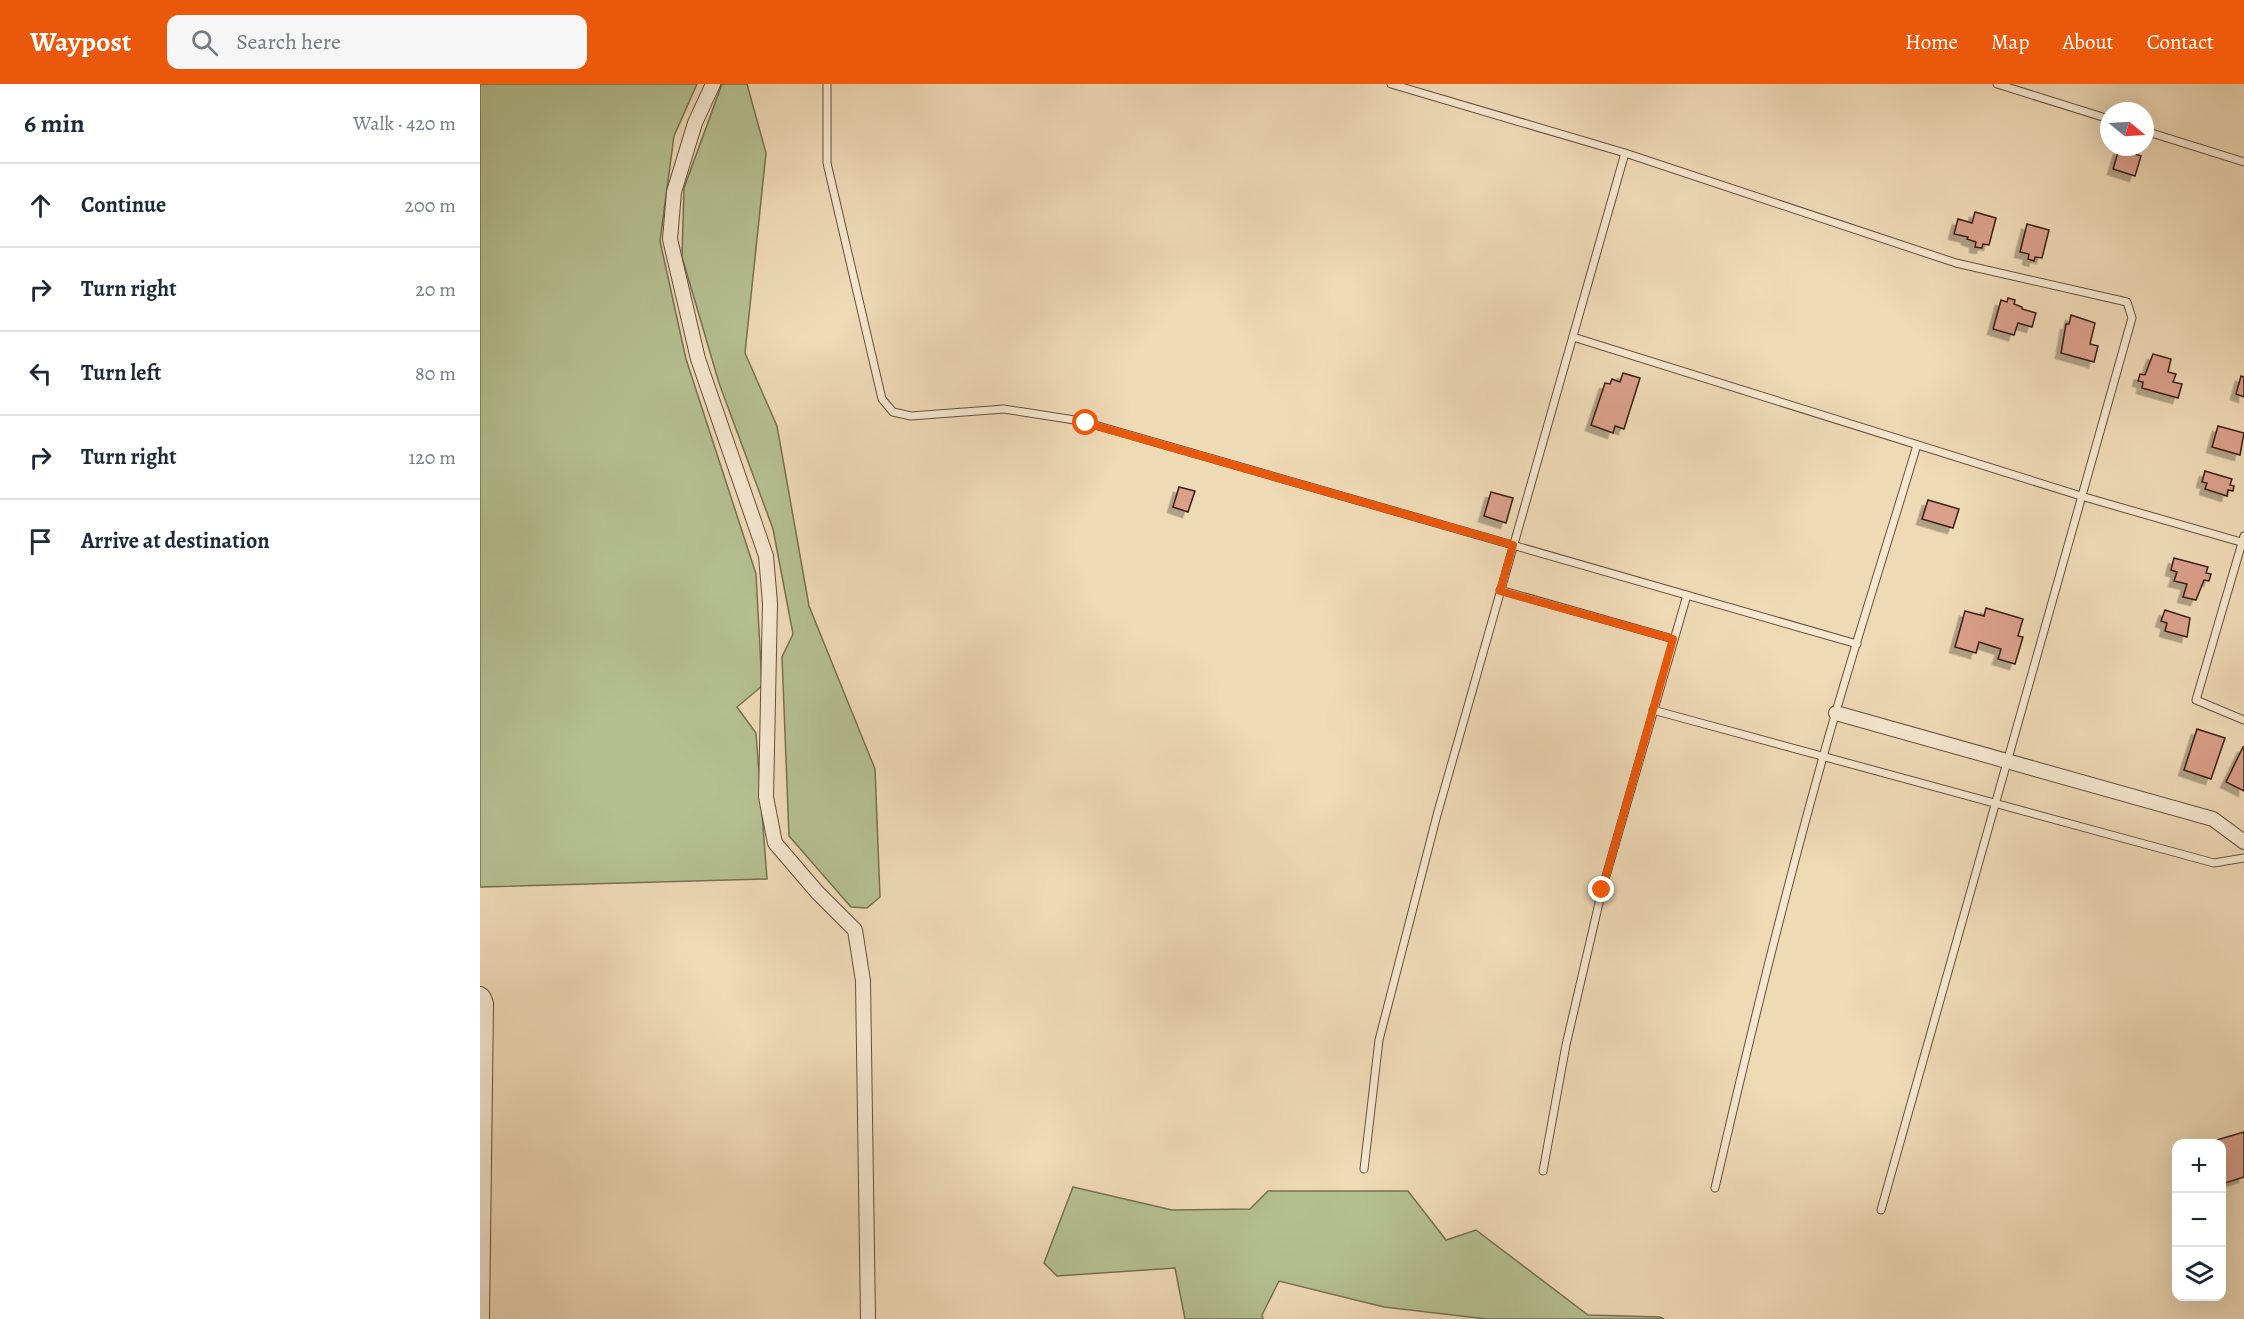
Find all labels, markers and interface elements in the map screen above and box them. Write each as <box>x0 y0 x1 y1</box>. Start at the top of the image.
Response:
search box <box>167 15 587 69</box>
text: Waypost <box>30 23 131 61</box>
icon: search <box>188 26 221 59</box>
text: Search here <box>236 27 341 57</box>
text: Home <box>1905 28 1958 56</box>
text: Map <box>1991 28 2029 56</box>
text: About <box>2062 28 2114 56</box>
text: Contact <box>2147 28 2214 56</box>
north arrow <box>2100 102 2154 156</box>
text: 6 min <box>24 106 85 141</box>
text: Walk · 420 m <box>353 110 456 137</box>
icon: ahead <box>24 189 57 222</box>
text: Continue <box>81 190 166 220</box>
text: 200 m <box>405 192 456 219</box>
icon: right <box>24 273 57 306</box>
text: Turn right <box>81 274 177 304</box>
text: 20 m <box>415 276 456 303</box>
icon: left <box>24 357 57 390</box>
text: Turn left <box>81 358 161 388</box>
text: 80 m <box>415 360 456 387</box>
route start <box>1072 409 1098 435</box>
icon: right <box>24 441 57 474</box>
text: Turn right <box>81 442 177 472</box>
text: 120 m <box>408 444 456 471</box>
icon: arrive <box>24 525 57 558</box>
text: Arrive at destination <box>81 526 270 556</box>
route end <box>1588 876 1614 902</box>
map controls <box>2172 1139 2226 1301</box>
button: + <box>2172 1139 2226 1193</box>
button: − <box>2172 1193 2226 1247</box>
button: layers <box>2172 1247 2226 1301</box>

